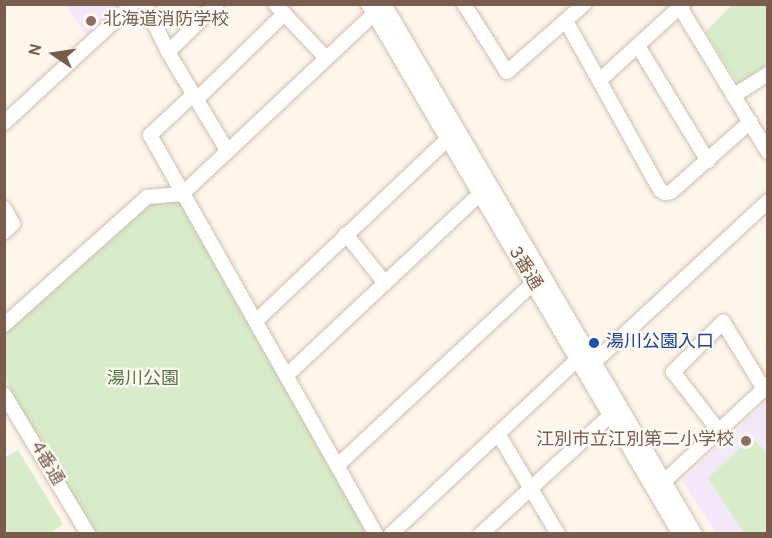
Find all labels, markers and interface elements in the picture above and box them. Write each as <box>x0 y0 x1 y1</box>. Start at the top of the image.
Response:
place label: 北海道消防学校 <box>103 10 229 32</box>
marker: 北海道消防学校 <box>84 14 98 28</box>
north arrow <box>24 24 84 84</box>
text: N <box>25 42 47 58</box>
street label: 3番通 <box>503 243 545 295</box>
place label: 湯川公園入口 <box>606 332 714 354</box>
marker: 湯川公園入口 <box>587 336 601 350</box>
park label: 湯川公園 <box>107 369 179 391</box>
place label: 江別市立江別第二小学校 <box>536 430 734 452</box>
marker: 江別市立江別第二小学校 <box>739 434 753 448</box>
street label: 4番通 <box>25 438 67 490</box>

